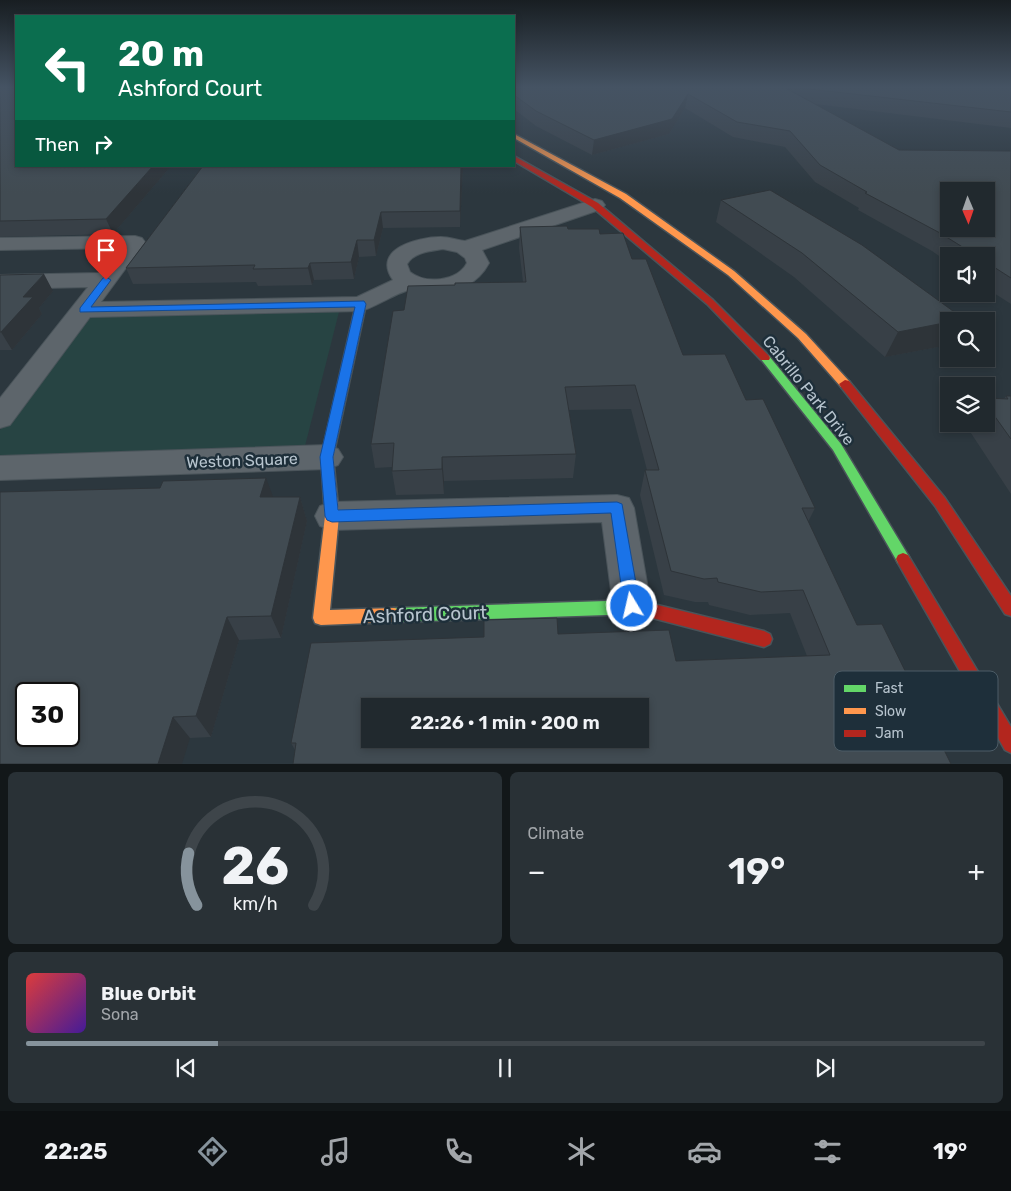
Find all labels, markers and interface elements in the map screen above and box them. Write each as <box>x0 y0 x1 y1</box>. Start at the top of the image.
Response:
text: 20 m <box>118 33 204 75</box>
icon: left <box>35 35 100 100</box>
text: Ashford Court <box>118 75 262 102</box>
icon: right <box>89 130 117 158</box>
text: Then <box>35 133 79 156</box>
north arrow <box>940 182 995 238</box>
map controls <box>940 182 995 432</box>
pin <box>85 229 127 280</box>
icon: arrive <box>92 236 120 264</box>
button: sound <box>940 247 995 302</box>
button: search <box>940 312 995 367</box>
street label: Cabrillo Park Drive <box>759 332 859 449</box>
button: layers <box>940 377 995 432</box>
street label: Weston Square <box>186 449 298 472</box>
position arrow <box>605 579 657 631</box>
street label: Ashford Court <box>362 601 488 628</box>
legend <box>834 671 998 751</box>
text: Fast <box>875 680 904 697</box>
speed limit sign: 30 <box>15 682 80 747</box>
text: Slow <box>875 703 906 720</box>
text: 22:26 · 1 min · 200 m <box>410 711 600 734</box>
text: Jam <box>875 725 904 742</box>
text: Climate <box>528 824 584 843</box>
text: 26 <box>221 835 289 897</box>
text: 19° <box>728 848 785 894</box>
text: − <box>528 855 546 888</box>
text: + <box>968 855 985 888</box>
text: km/h <box>232 893 277 914</box>
text: Blue Orbit <box>101 982 196 1005</box>
text: Sona <box>101 1005 139 1024</box>
icon: previous <box>172 1054 200 1082</box>
icon: pause <box>491 1054 519 1082</box>
icon: next <box>811 1054 839 1082</box>
icon: directions <box>195 1134 230 1169</box>
icon: music <box>318 1134 353 1169</box>
icon: phone <box>441 1134 476 1169</box>
icon: climate <box>564 1134 599 1169</box>
icon: car <box>687 1134 722 1169</box>
icon: filters <box>810 1134 845 1169</box>
text: 22:25 <box>44 1138 108 1165</box>
text: 19° <box>933 1138 967 1165</box>

